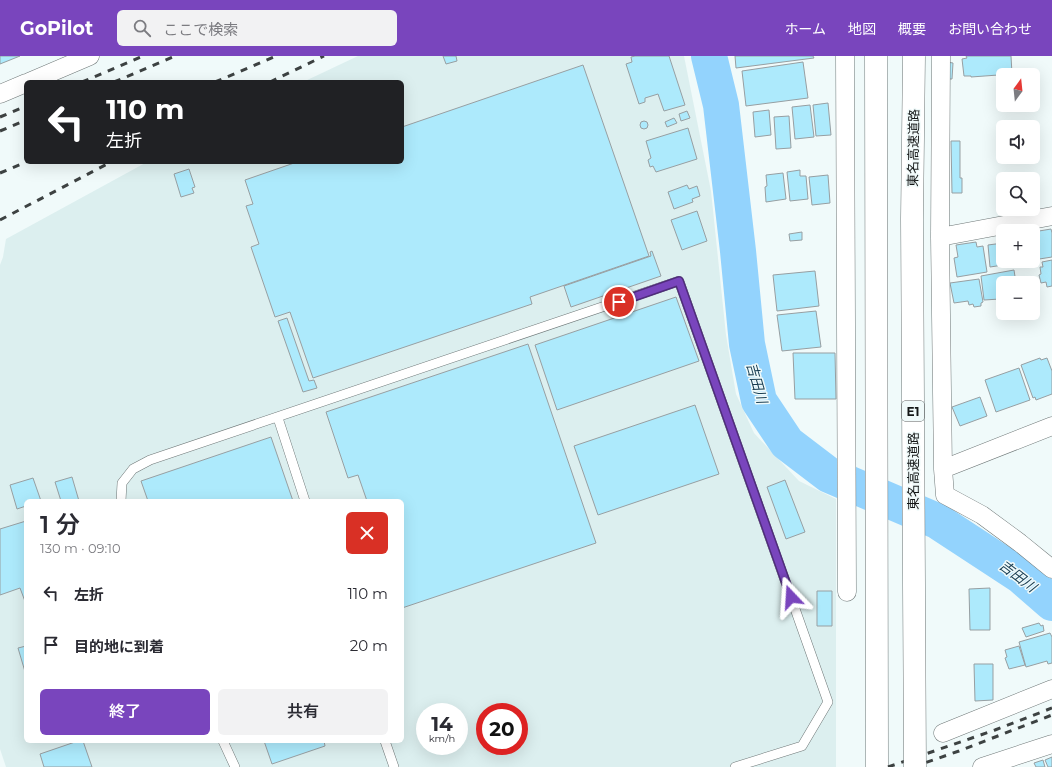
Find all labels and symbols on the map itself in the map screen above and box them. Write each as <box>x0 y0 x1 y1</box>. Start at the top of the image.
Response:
north arrow <box>996 68 1040 112</box>
street label: 東名高速道路 <box>904 109 922 187</box>
pin <box>602 285 636 319</box>
water label: 吉田川 <box>743 360 772 408</box>
road number: E1 <box>902 401 924 421</box>
street label: 東名高速道路 <box>905 432 921 510</box>
water label: 吉田川 <box>996 556 1042 597</box>
position arrow <box>770 576 812 618</box>
speed limit sign: 20 <box>476 703 528 755</box>

